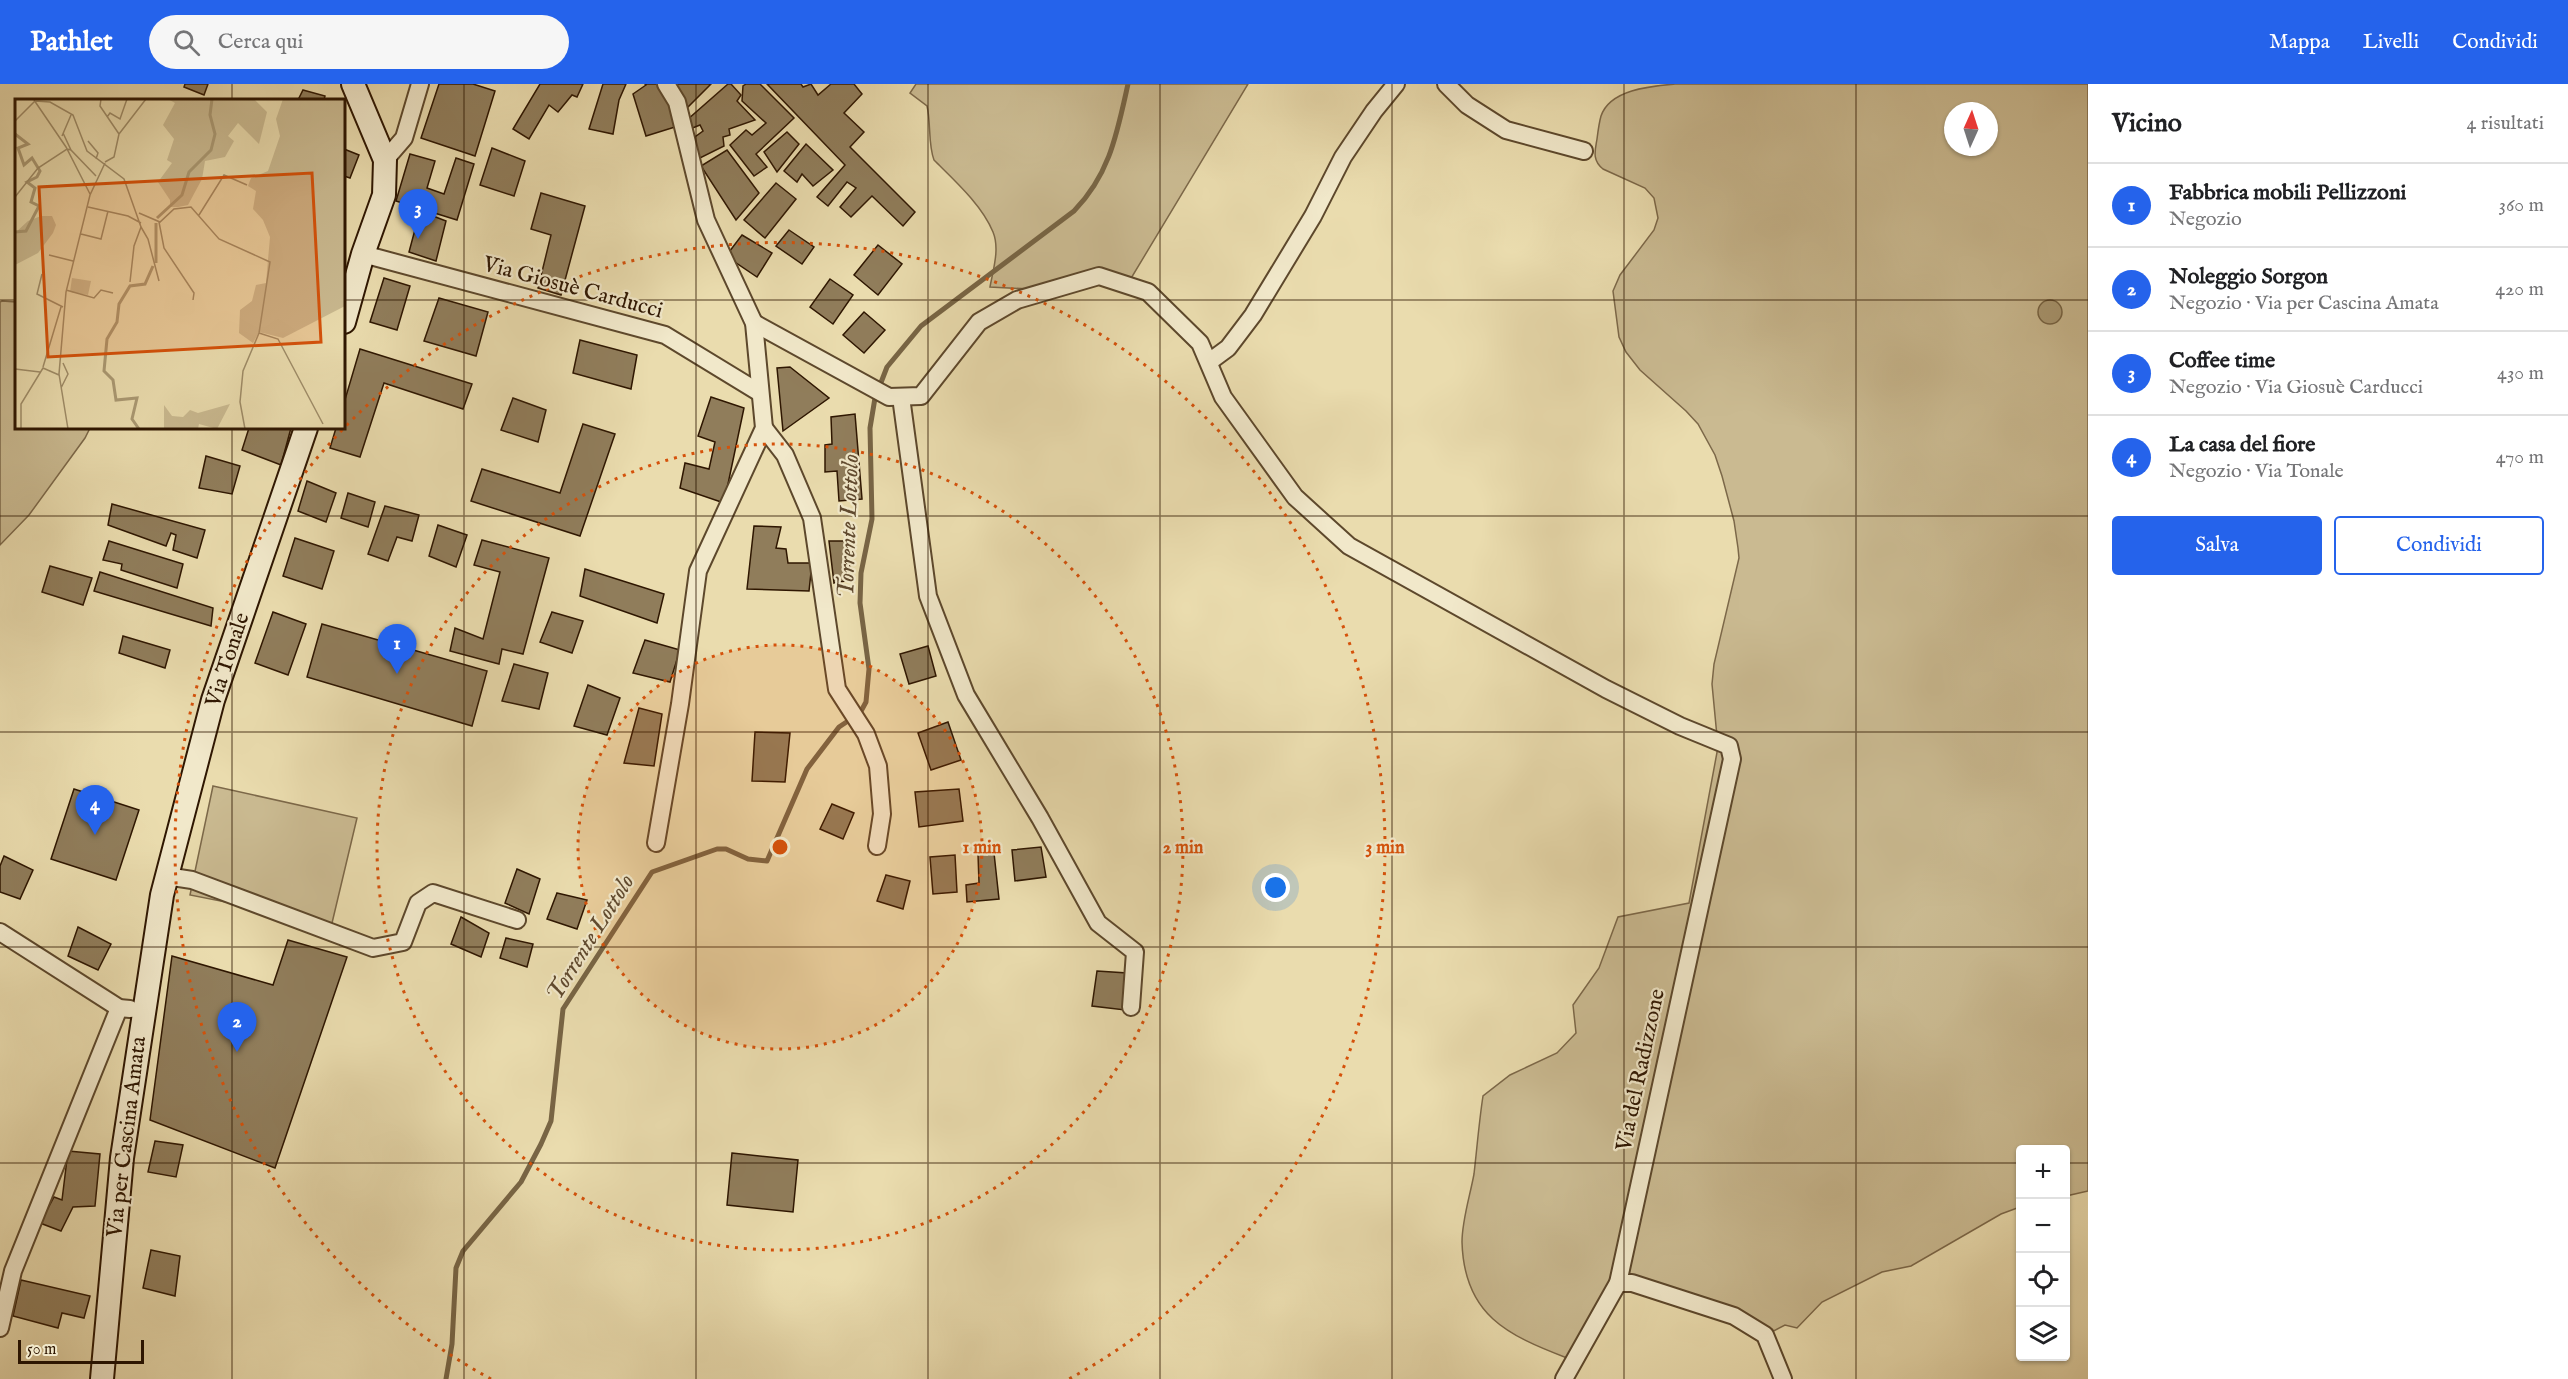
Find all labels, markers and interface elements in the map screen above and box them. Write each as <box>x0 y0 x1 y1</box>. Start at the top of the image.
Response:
search box <box>149 15 569 69</box>
text: Pathlet <box>30 25 113 60</box>
icon: search <box>170 26 203 59</box>
text: Cerca qui <box>218 28 303 56</box>
text: Mappa <box>2269 29 2330 56</box>
text: Livelli <box>2363 29 2419 56</box>
text: Condividi <box>2452 29 2538 56</box>
inset map <box>15 99 345 429</box>
north arrow <box>1944 102 1998 156</box>
text: Vicino <box>2112 107 2182 140</box>
text: 4 risultati <box>2467 111 2544 136</box>
text: Fabbrica mobili Pellizzoni <box>2169 179 2407 207</box>
pin: 3 <box>398 190 438 239</box>
text: 1 <box>2128 193 2135 218</box>
text: 360 m <box>2498 193 2544 218</box>
text: Negozio <box>2169 207 2242 232</box>
street label: Via Giosuè Carducci <box>479 250 666 325</box>
text: Noleggio Sorgon <box>2169 263 2328 291</box>
text: 2 <box>2127 277 2136 302</box>
text: 420 m <box>2495 277 2544 302</box>
text: Negozio · Via per Cascina Amata <box>2169 291 2439 316</box>
text: Coffee time <box>2169 347 2275 375</box>
text: 3 <box>2128 361 2135 386</box>
text: 430 m <box>2497 361 2544 386</box>
text: Negozio · Via Giosuè Carducci <box>2169 375 2423 400</box>
text: La casa del fiore <box>2169 431 2315 459</box>
text: 4 <box>2127 445 2136 470</box>
text: 470 m <box>2496 445 2544 470</box>
water label: Torrente Lottolo <box>831 453 867 599</box>
text: Negozio · Via Tonale <box>2169 459 2344 484</box>
button: Salva <box>2112 516 2322 575</box>
button: Condividi <box>2334 516 2544 575</box>
street label: Via Tonale <box>199 609 256 712</box>
pin: 1 <box>378 624 416 674</box>
pin: 4 <box>76 786 115 835</box>
centre of rings <box>770 837 790 857</box>
text: 1 min <box>963 837 1002 860</box>
text: 2 min <box>1163 837 1204 860</box>
text: 3 min <box>1366 837 1405 860</box>
water label: Torrente Lottolo <box>540 869 642 1007</box>
your location <box>1261 873 1290 902</box>
street label: Via del Radizzone <box>1610 986 1672 1155</box>
pin: 2 <box>218 1002 256 1052</box>
street label: Via per Cascina Amata <box>101 1034 153 1240</box>
map controls <box>2016 1145 2070 1361</box>
button: + <box>2016 1145 2070 1199</box>
button: − <box>2016 1199 2070 1253</box>
button: locate <box>2016 1253 2070 1307</box>
button: layers <box>2016 1307 2070 1361</box>
scale bar <box>18 1337 144 1364</box>
text: 50 m <box>27 1340 56 1360</box>

